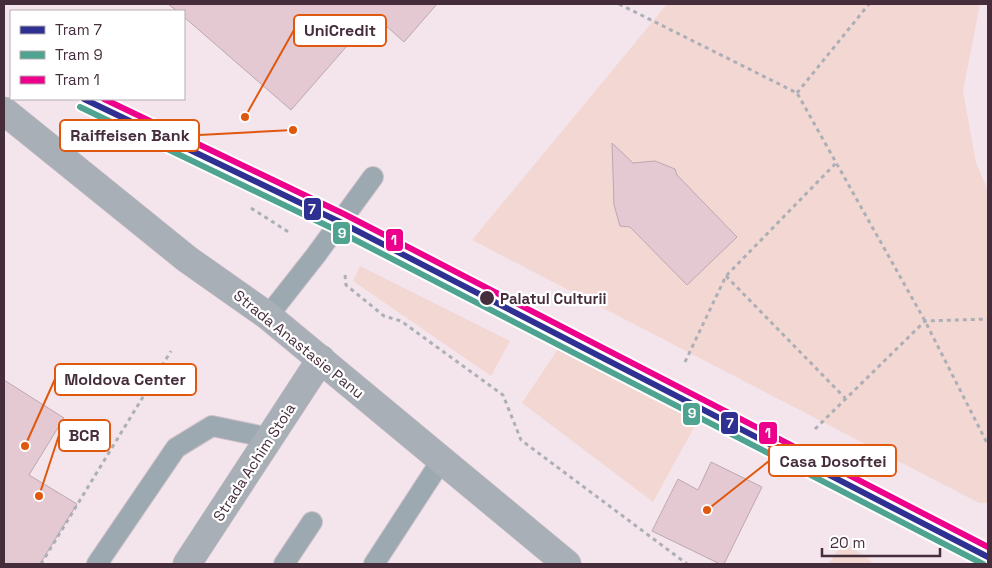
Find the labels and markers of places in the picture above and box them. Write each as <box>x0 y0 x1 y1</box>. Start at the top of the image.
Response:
callout: UniCredit <box>294 15 386 46</box>
callout: Raiffeisen Bank <box>60 120 199 151</box>
marker: Palatul Culturii <box>478 289 496 307</box>
place label: Palatul Culturii <box>500 289 606 308</box>
callout: Moldova Center <box>55 364 196 395</box>
callout: BCR <box>59 420 110 451</box>
callout: Casa Dosoftei <box>769 445 896 476</box>

